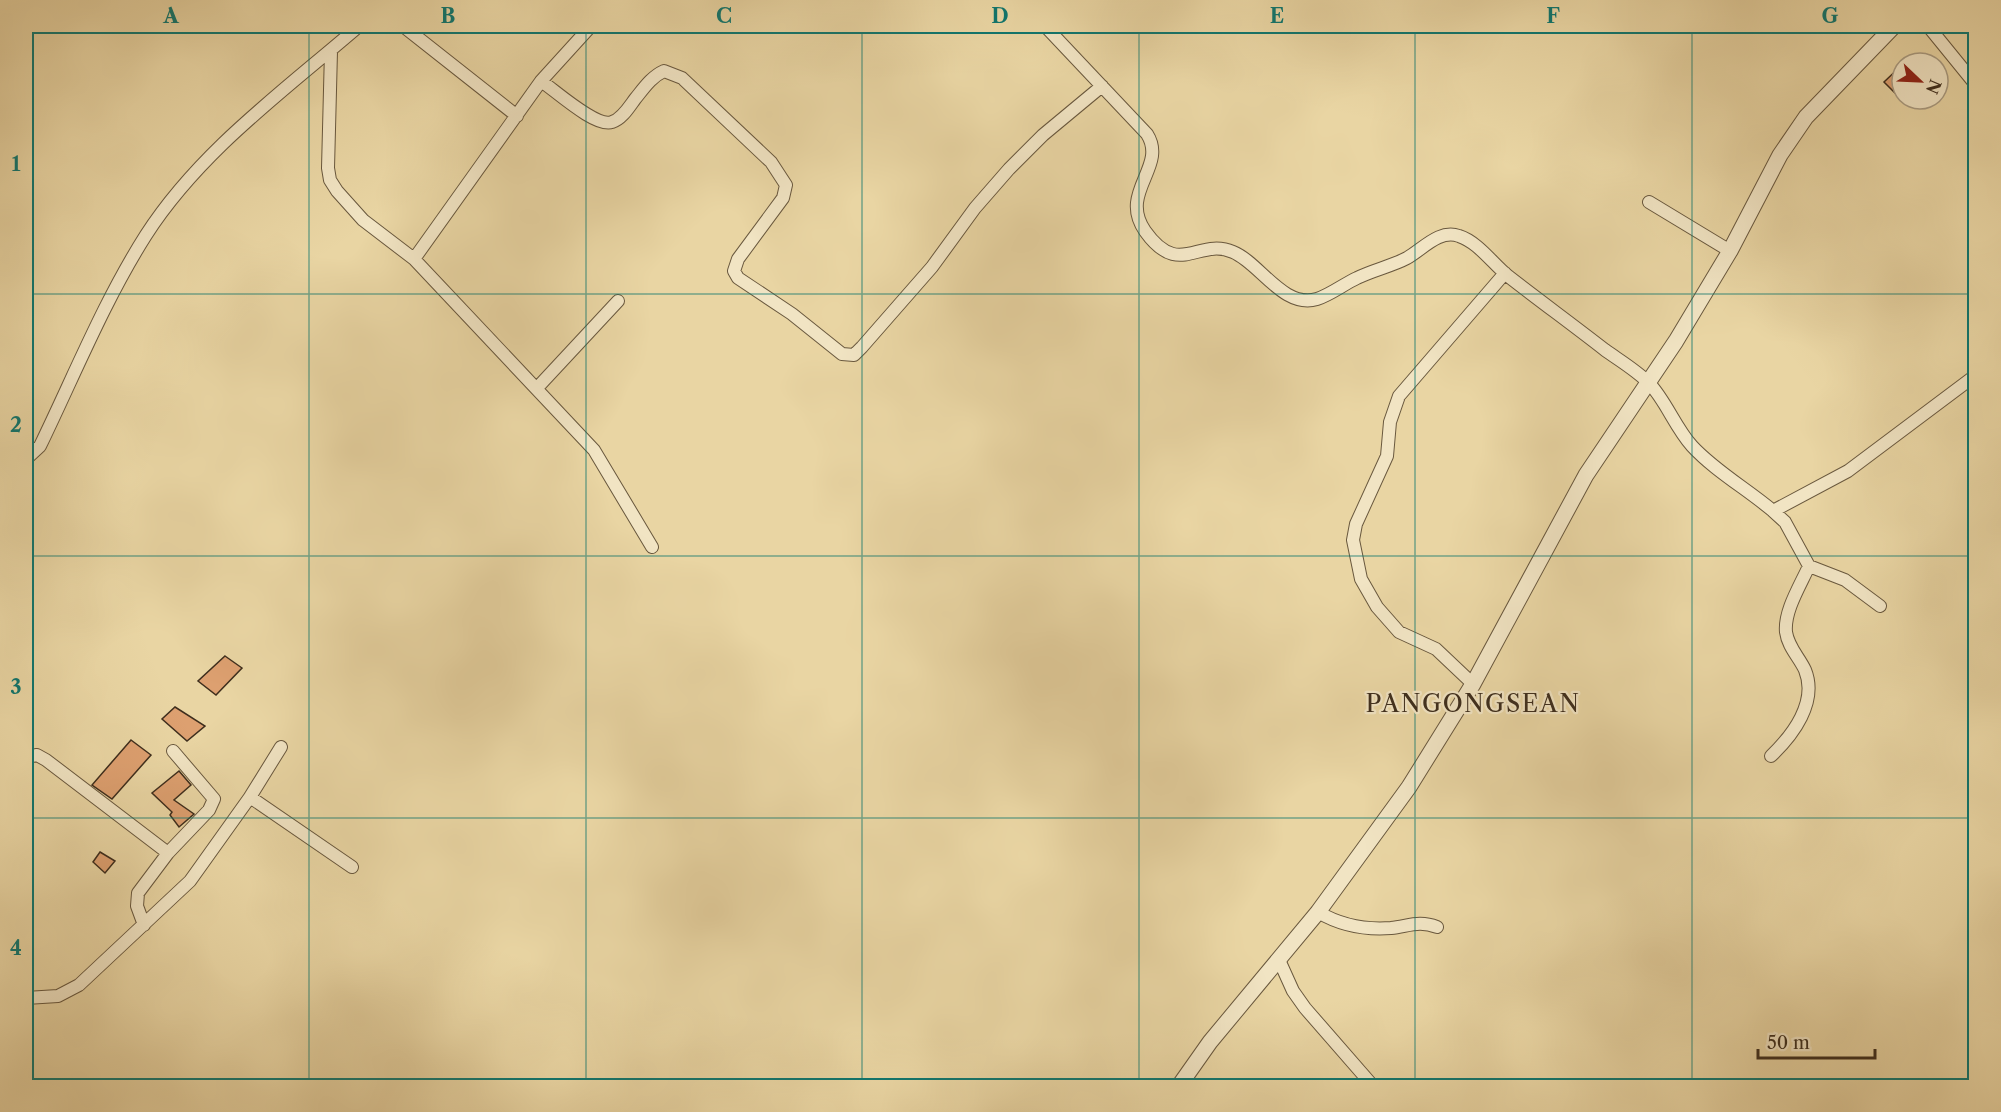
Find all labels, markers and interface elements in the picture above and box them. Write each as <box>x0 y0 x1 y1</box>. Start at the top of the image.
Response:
text: A <box>162 4 179 28</box>
text: B <box>441 4 456 28</box>
text: C <box>716 4 732 28</box>
text: D <box>991 4 1009 28</box>
text: E <box>1270 4 1284 28</box>
text: F <box>1546 4 1560 28</box>
text: G <box>1822 4 1839 28</box>
north arrow <box>1890 51 1950 111</box>
text: N <box>1922 77 1946 97</box>
text: 1 <box>12 152 21 176</box>
text: 2 <box>10 413 22 437</box>
text: 3 <box>10 675 22 699</box>
district label: PANGONGSEAN <box>1366 689 1580 718</box>
text: 4 <box>10 936 22 960</box>
scale bar <box>1758 1022 1875 1060</box>
text: 50 m <box>1767 1032 1810 1054</box>

